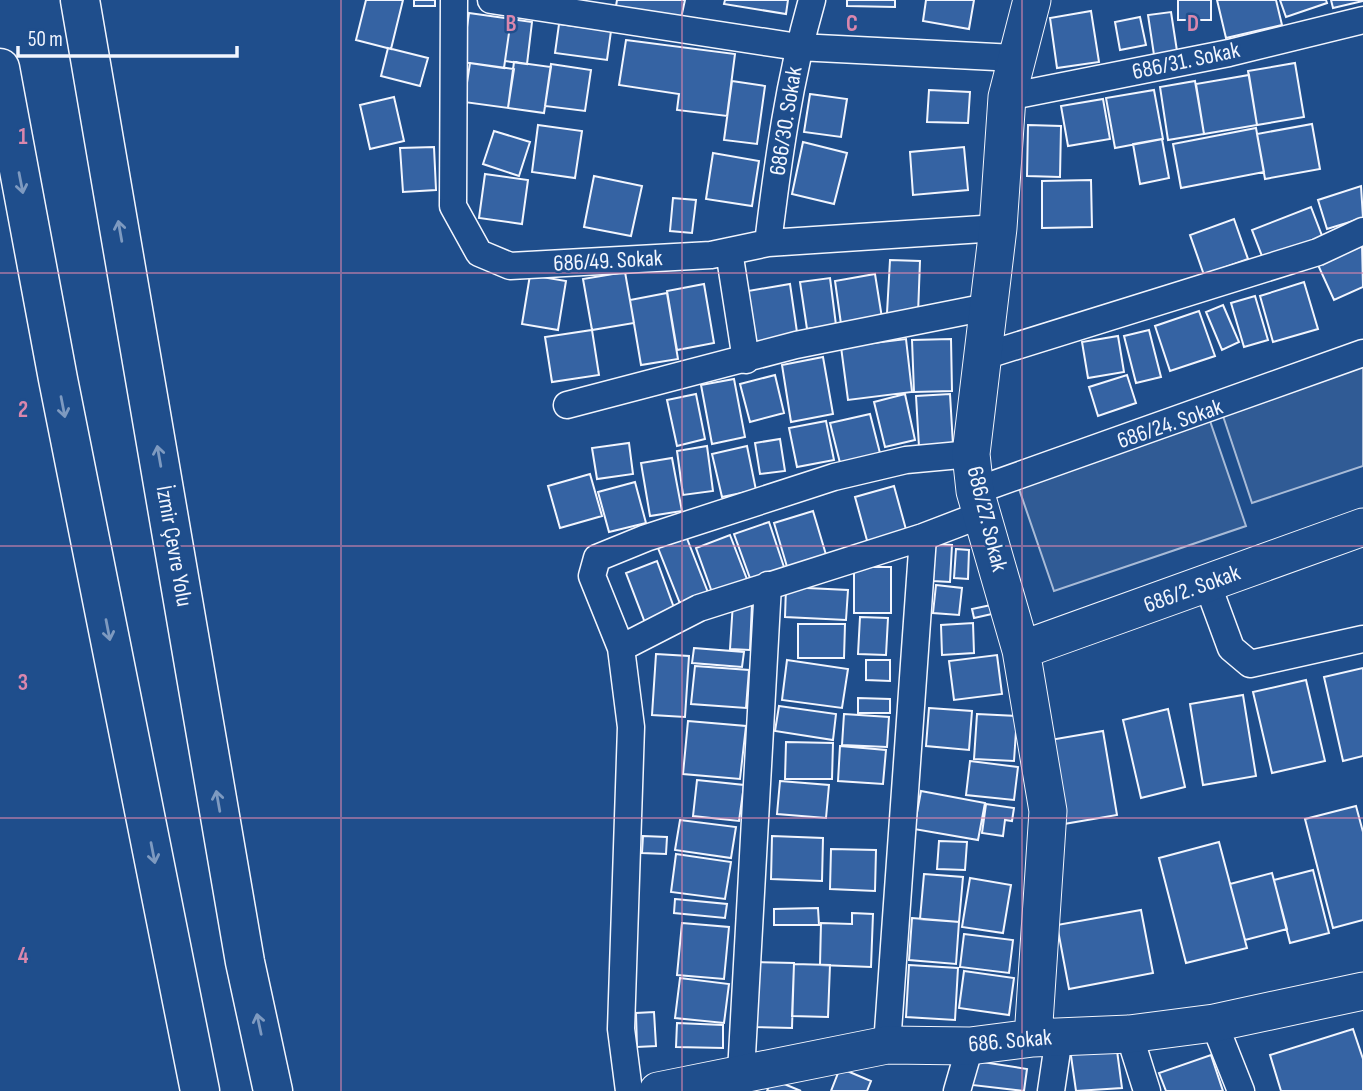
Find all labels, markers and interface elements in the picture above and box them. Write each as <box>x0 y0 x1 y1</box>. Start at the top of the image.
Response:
text: B <box>506 10 517 38</box>
text: C <box>846 10 858 38</box>
text: D <box>1187 10 1199 38</box>
scale bar <box>18 14 236 58</box>
text: 50 m <box>28 27 63 52</box>
street label: 686/31. Sokak <box>1130 36 1242 86</box>
street label: 686/30. Sokak <box>764 64 808 177</box>
text: 1 <box>18 123 28 151</box>
one-way arrow <box>15 171 29 194</box>
one-way arrow <box>113 220 126 243</box>
street label: 686/49. Sokak <box>553 244 663 278</box>
street label: 686/24. Sokak <box>1114 393 1227 455</box>
one-way arrow <box>57 395 71 418</box>
text: 2 <box>18 396 28 424</box>
one-way arrow <box>152 445 165 467</box>
street label: 686/27. Sokak <box>960 464 1014 575</box>
street label: İzmir Çevre Yolu <box>150 483 198 609</box>
street label: 686/2. Sokak <box>1140 559 1244 619</box>
one-way arrow <box>102 618 115 641</box>
text: 3 <box>18 669 28 697</box>
one-way arrow <box>211 790 224 813</box>
one-way arrow <box>146 841 160 864</box>
text: 4 <box>18 942 29 970</box>
one-way arrow <box>251 1013 265 1036</box>
street label: 686. Sokak <box>967 1023 1053 1059</box>

